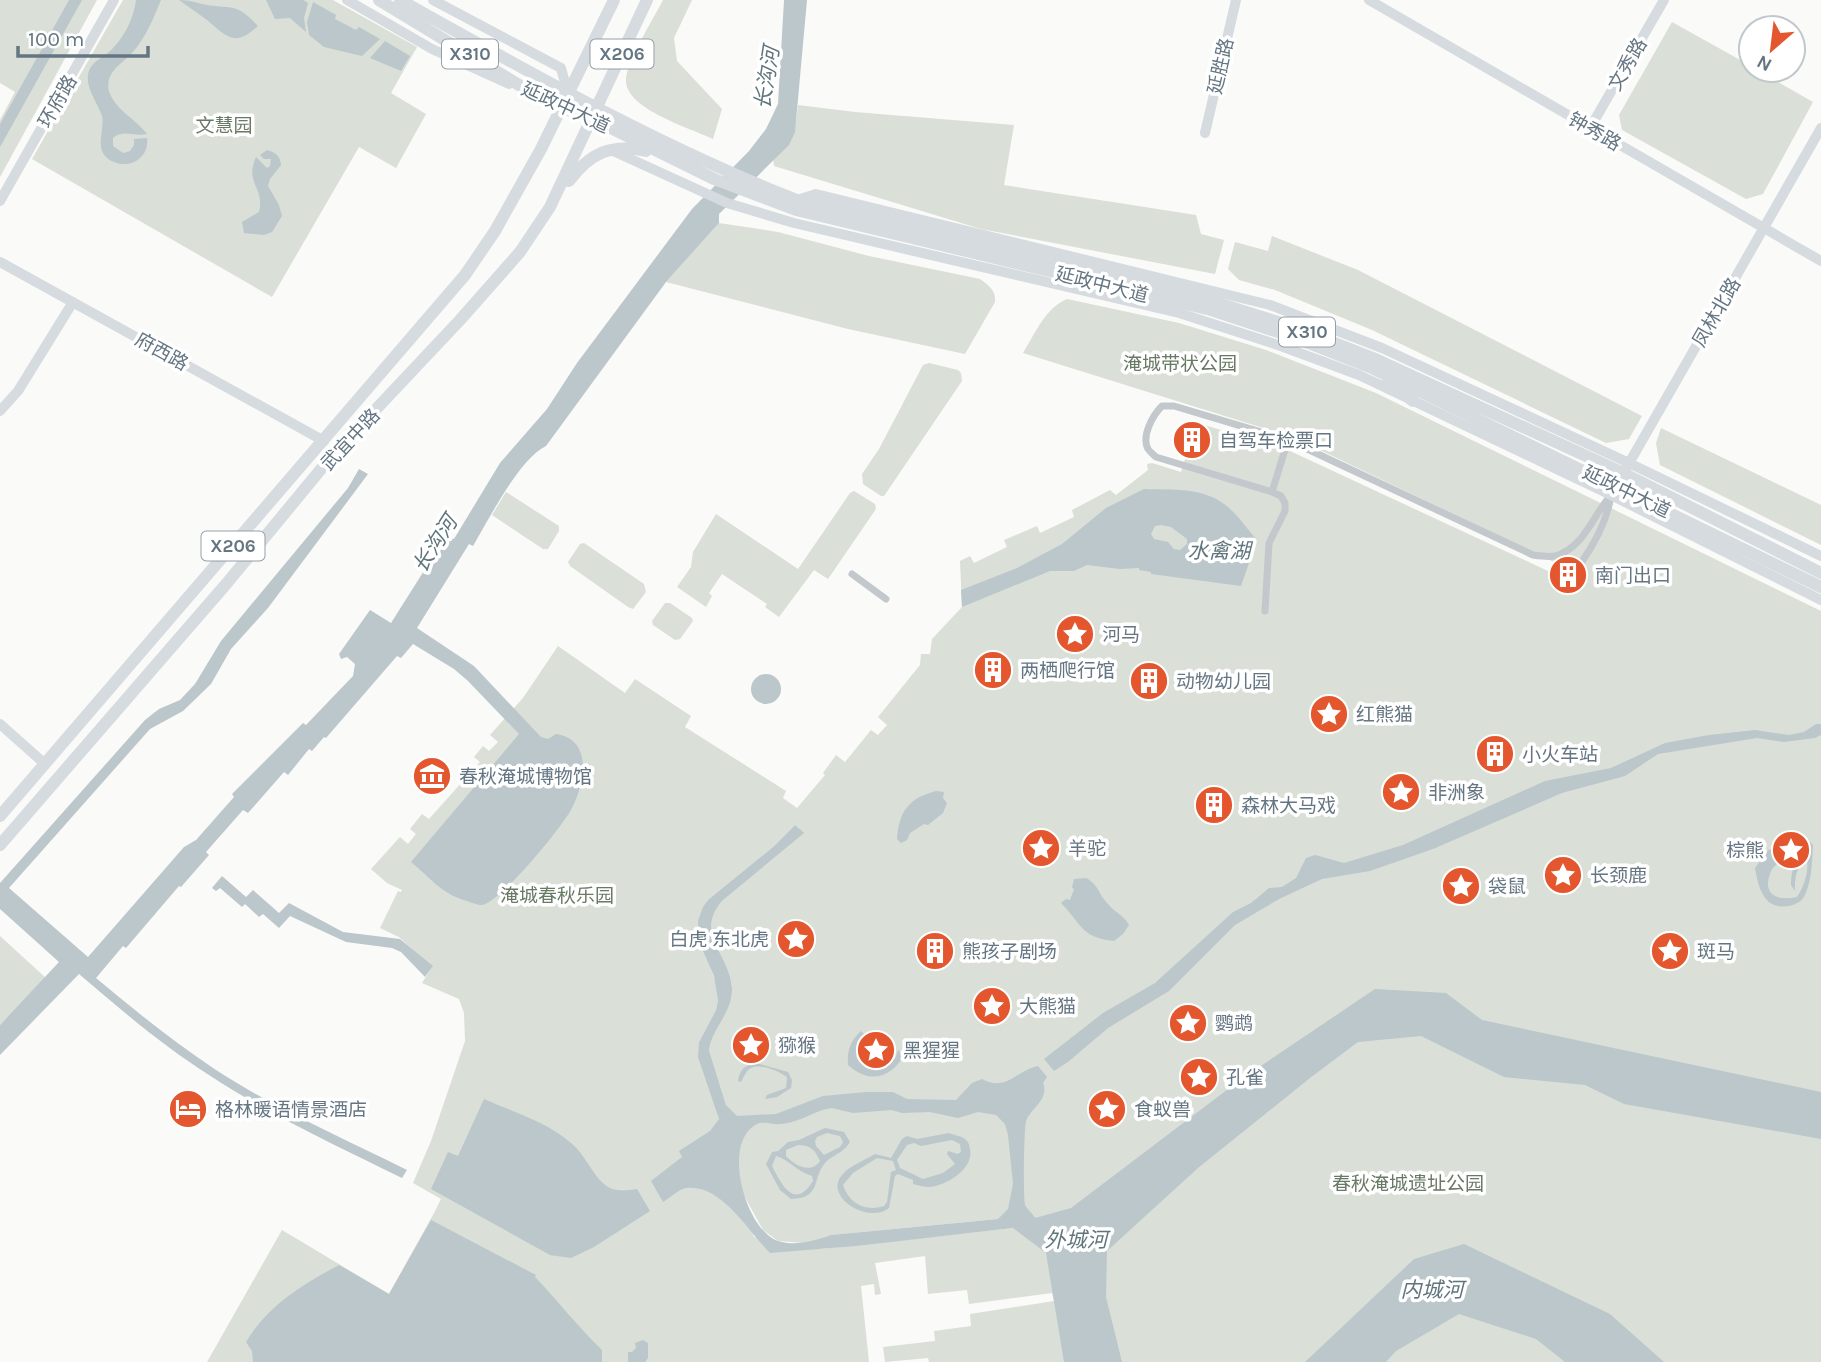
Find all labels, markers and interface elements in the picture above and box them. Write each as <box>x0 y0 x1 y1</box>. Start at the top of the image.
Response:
scale bar <box>18 14 147 58</box>
north arrow <box>1737 14 1807 84</box>
text: 100 m <box>28 27 85 51</box>
street label: 文秀路 <box>1604 34 1652 95</box>
street label: 延胜路 <box>1204 36 1238 96</box>
road number: X310 <box>442 40 498 68</box>
road number: X206 <box>590 40 654 68</box>
water label: 长沟河 <box>750 41 784 111</box>
text: N <box>1753 50 1776 76</box>
street label: 环府路 <box>34 71 82 132</box>
street label: 延政中大道 <box>518 78 613 138</box>
street label: 钟秀路 <box>1564 108 1625 156</box>
park label: 文慧园 <box>195 115 253 137</box>
street label: 延政中大道 <box>1053 263 1151 307</box>
street label: 凤林北路 <box>1688 274 1745 351</box>
road number: X310 <box>1279 318 1335 346</box>
street label: 府西路 <box>131 328 192 375</box>
park label: 淹城带状公园 <box>1123 353 1237 375</box>
street label: 武宜中路 <box>317 404 385 475</box>
building icon: 自驾车检票口 <box>1171 419 1213 461</box>
place label: 自驾车检票口 <box>1219 430 1333 452</box>
street label: 延政中大道 <box>1579 461 1674 523</box>
water label: 长沟河 <box>408 508 464 577</box>
road number: X206 <box>202 532 264 560</box>
water label: 水禽湖 <box>1188 539 1253 563</box>
building icon: 南门出口 <box>1547 554 1589 596</box>
place label: 南门出口 <box>1595 565 1671 587</box>
place icon: 河马 <box>1054 613 1096 655</box>
place label: 河马 <box>1102 624 1140 646</box>
building icon: 两栖爬行馆 <box>972 649 1014 691</box>
place label: 两栖爬行馆 <box>1020 660 1115 682</box>
building icon: 动物幼儿园 <box>1128 660 1170 702</box>
place label: 动物幼儿园 <box>1176 671 1271 693</box>
place icon: 红熊猫 <box>1308 693 1350 735</box>
place label: 红熊猫 <box>1356 704 1413 726</box>
building icon: 小火车站 <box>1474 733 1516 775</box>
place label: 小火车站 <box>1522 744 1598 766</box>
museum icon: 春秋淹城博物馆 <box>411 755 453 797</box>
place label: 春秋淹城博物馆 <box>459 766 592 788</box>
place icon: 非洲象 <box>1380 771 1422 813</box>
place label: 非洲象 <box>1428 782 1485 804</box>
building icon: 森林大马戏 <box>1193 784 1235 826</box>
place label: 森林大马戏 <box>1241 795 1336 817</box>
place icon: 羊驼 <box>1020 827 1062 869</box>
place icon: 棕熊 <box>1770 829 1812 871</box>
place label: 羊驼 <box>1068 838 1106 860</box>
place label: 棕熊 <box>1726 840 1764 862</box>
place icon: 长颈鹿 <box>1542 854 1584 896</box>
place icon: 袋鼠 <box>1440 865 1482 907</box>
place label: 长颈鹿 <box>1590 865 1647 887</box>
place label: 袋鼠 <box>1488 876 1526 898</box>
park label: 淹城春秋乐园 <box>500 885 614 907</box>
place icon: 白虎 东北虎 <box>775 918 817 960</box>
place label: 白虎 东北虎 <box>669 929 769 951</box>
building icon: 熊孩子剧场 <box>914 930 956 972</box>
place icon: 斑马 <box>1649 930 1691 972</box>
place label: 熊孩子剧场 <box>962 941 1057 963</box>
place label: 斑马 <box>1697 941 1735 963</box>
place icon: 大熊猫 <box>971 985 1013 1027</box>
place label: 大熊猫 <box>1019 996 1076 1018</box>
place icon: 鹦鹉 <box>1167 1002 1209 1044</box>
place label: 鹦鹉 <box>1215 1013 1253 1035</box>
place icon: 猕猴 <box>730 1024 772 1066</box>
place icon: 黑猩猩 <box>855 1029 897 1071</box>
place label: 猕猴 <box>778 1035 816 1057</box>
place label: 黑猩猩 <box>903 1040 960 1062</box>
place icon: 孔雀 <box>1178 1056 1220 1098</box>
place label: 孔雀 <box>1226 1067 1264 1089</box>
hotel icon: 格林暖语情景酒店 <box>167 1088 209 1130</box>
place icon: 食蚁兽 <box>1086 1088 1128 1130</box>
place label: 格林暖语情景酒店 <box>215 1099 367 1121</box>
place label: 食蚁兽 <box>1134 1099 1191 1121</box>
park label: 春秋淹城遗址公园 <box>1332 1173 1484 1195</box>
water label: 外城河 <box>1045 1228 1111 1252</box>
water label: 内城河 <box>1401 1278 1467 1302</box>

